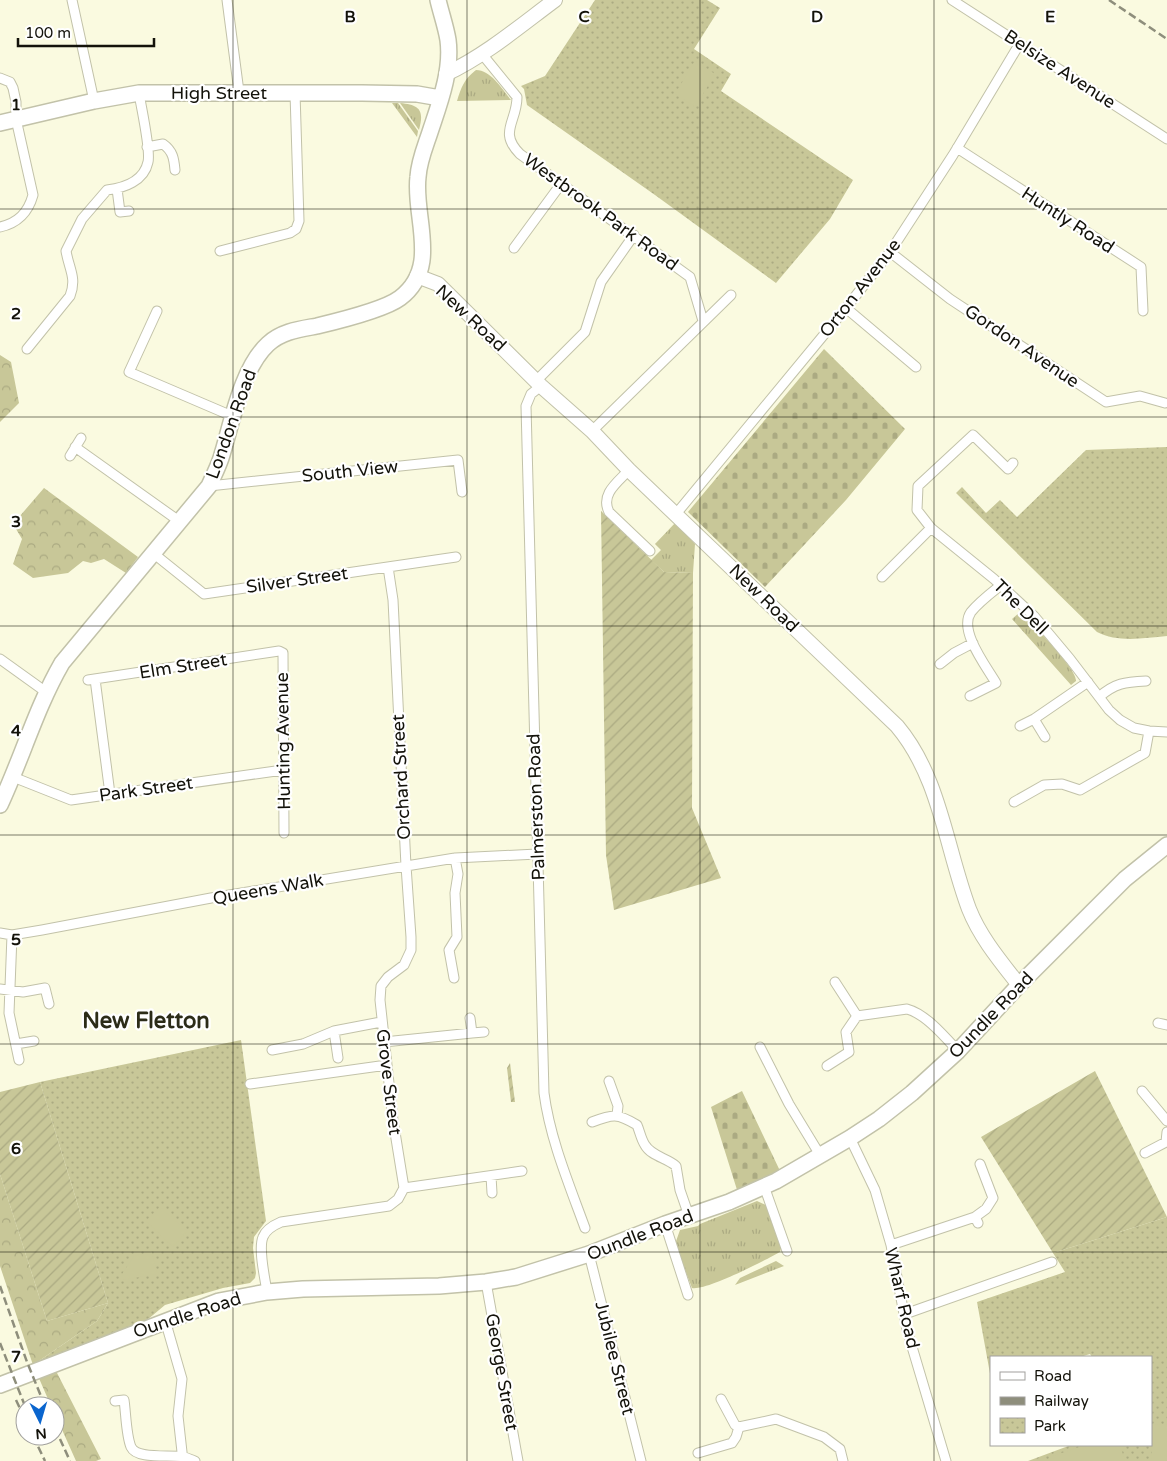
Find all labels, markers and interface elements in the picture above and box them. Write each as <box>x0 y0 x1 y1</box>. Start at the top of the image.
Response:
text: B <box>344 7 356 27</box>
text: C <box>578 7 590 27</box>
text: D <box>811 7 823 27</box>
text: E <box>1045 7 1055 27</box>
scale bar <box>18 15 154 47</box>
text: 100 m <box>25 24 71 42</box>
street label: Belsize Avenue <box>1000 25 1120 113</box>
street label: High Street <box>171 82 267 104</box>
text: 1 <box>11 95 21 115</box>
street label: Westbrook Park Road <box>519 149 683 275</box>
street label: Huntly Road <box>1018 182 1118 258</box>
street label: Orton Avenue <box>815 234 905 342</box>
street label: New Road <box>431 280 511 356</box>
street label: Gordon Avenue <box>960 300 1084 392</box>
text: 2 <box>11 304 21 324</box>
street label: London Road <box>201 366 261 482</box>
street label: South View <box>301 455 399 487</box>
text: 3 <box>11 512 21 532</box>
street label: New Road <box>725 559 803 637</box>
street label: Silver Street <box>245 562 349 598</box>
street label: The Dell <box>989 575 1053 639</box>
street label: Elm Street <box>138 648 229 684</box>
street label: Hunting Avenue <box>271 672 295 810</box>
street label: Orchard Street <box>387 713 415 840</box>
text: 4 <box>11 721 21 741</box>
street label: Palmerston Road <box>522 733 550 881</box>
street label: Park Street <box>98 772 194 806</box>
street label: Queens Walk <box>211 868 325 910</box>
text: 5 <box>11 930 21 950</box>
street label: Oundle Road <box>944 967 1038 1063</box>
district label: New Fletton <box>82 1008 210 1034</box>
street label: Grove Street <box>372 1028 406 1136</box>
text: 6 <box>11 1139 21 1159</box>
street label: Oundle Road <box>584 1205 696 1265</box>
street label: Wharf Road <box>880 1245 924 1351</box>
street label: Oundle Road <box>130 1287 244 1343</box>
street label: Jubilee Street <box>590 1299 640 1417</box>
street label: George Street <box>481 1311 523 1433</box>
text: 7 <box>11 1347 21 1367</box>
legend <box>990 1356 1152 1446</box>
text: Road <box>1034 1367 1072 1385</box>
text: Railway <box>1034 1392 1089 1410</box>
north arrow <box>15 1396 65 1446</box>
text: Park <box>1034 1417 1066 1435</box>
text: N <box>35 1424 47 1442</box>

